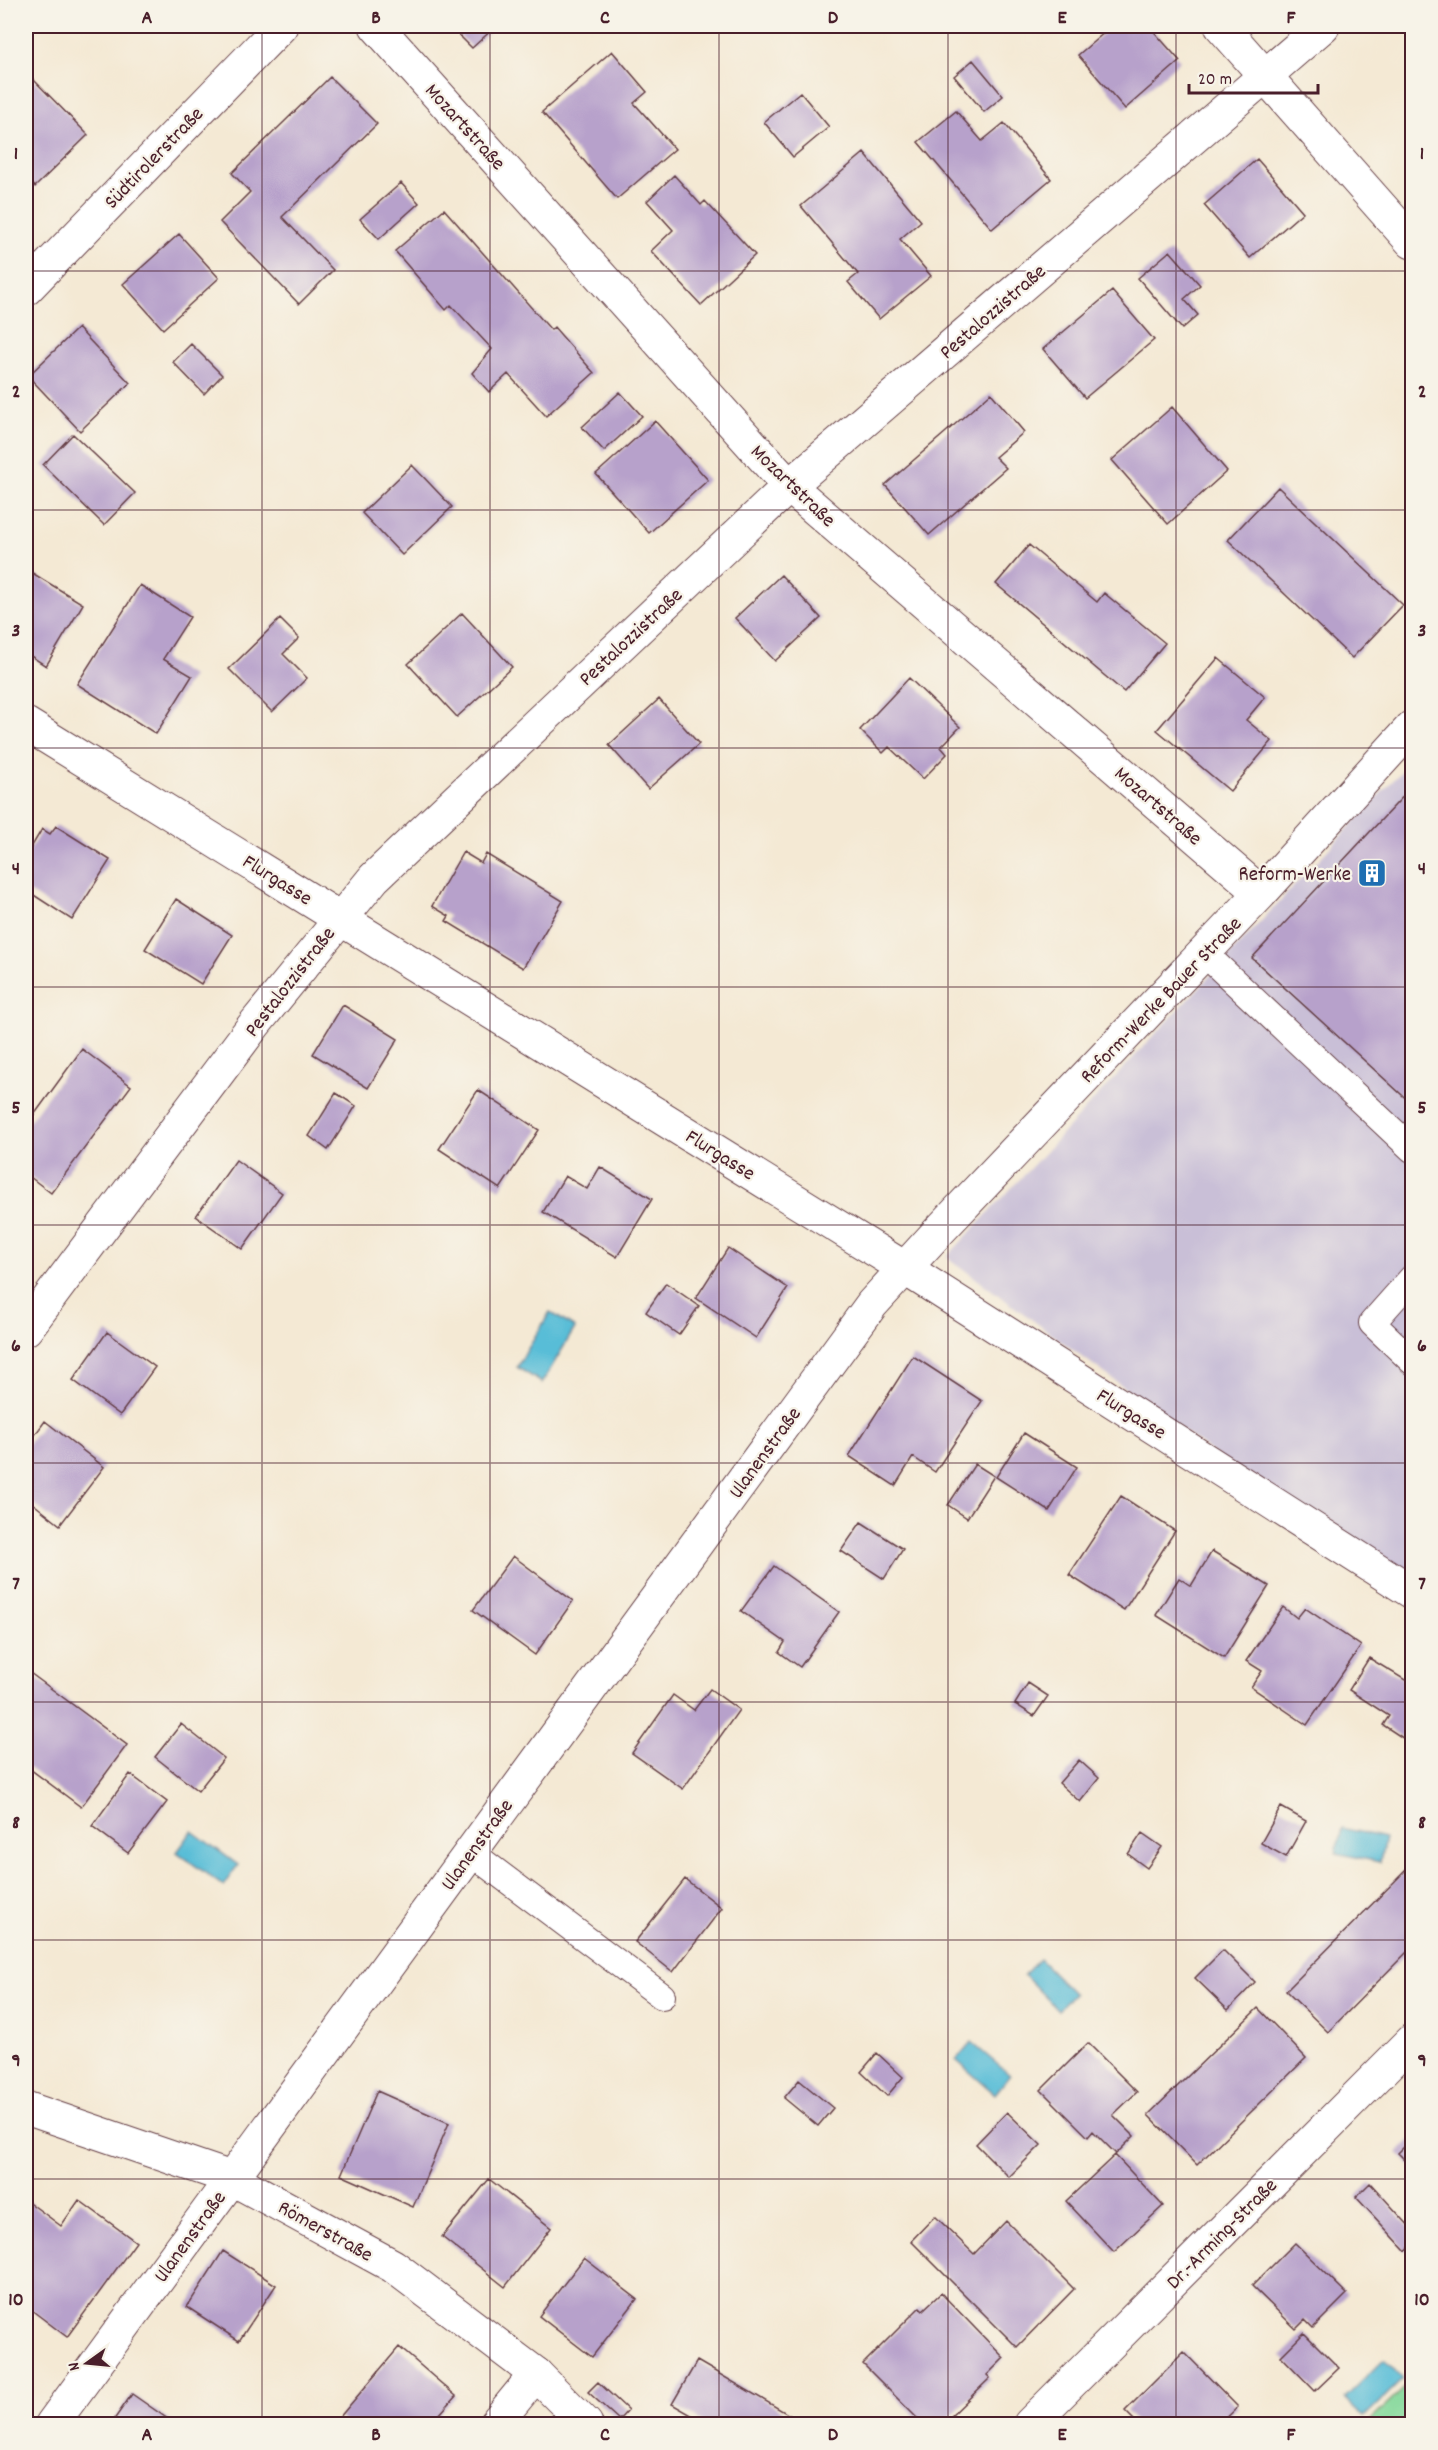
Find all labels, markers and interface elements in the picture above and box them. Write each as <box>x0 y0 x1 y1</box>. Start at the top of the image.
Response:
text: A <box>142 5 153 33</box>
text: B <box>371 5 381 33</box>
text: C <box>600 5 610 33</box>
text: D <box>828 5 839 33</box>
text: E <box>1057 5 1067 33</box>
text: F <box>1287 5 1297 33</box>
scale bar <box>1189 57 1318 95</box>
text: 20 m <box>1198 68 1232 93</box>
street label: Mozartstraße <box>416 78 511 178</box>
street label: Südtirolerstraße <box>98 101 212 217</box>
text: 1 <box>14 141 18 169</box>
text: 1 <box>1420 141 1424 169</box>
street label: Pestalozzistraße <box>934 258 1054 368</box>
text: 2 <box>12 379 20 407</box>
text: 2 <box>1418 379 1426 407</box>
street label: Mozartstraße <box>742 439 841 536</box>
street label: Pestalozzistraße <box>573 582 691 694</box>
text: 3 <box>12 618 20 646</box>
text: 3 <box>1418 618 1426 646</box>
street label: Mozartstraße <box>1106 760 1208 854</box>
street label: Flurgasse <box>236 848 317 915</box>
text: 4 <box>12 856 20 884</box>
text: 4 <box>1418 856 1426 884</box>
building icon: Reform-Werke <box>1356 857 1388 889</box>
place label: Reform-Werke <box>1238 861 1351 891</box>
street label: Reform-Werke Bauer Straße <box>1074 911 1250 1091</box>
street label: Pestalozzistraße <box>239 921 344 1044</box>
text: 5 <box>11 1095 21 1123</box>
text: 5 <box>1417 1095 1427 1123</box>
street label: Flurgasse <box>679 1123 760 1190</box>
text: 6 <box>11 1333 21 1361</box>
text: 6 <box>1417 1333 1427 1361</box>
street label: Flurgasse <box>1090 1382 1171 1449</box>
street label: Ulanenstraße <box>723 1402 810 1506</box>
text: 7 <box>12 1571 20 1599</box>
text: 7 <box>1418 1571 1426 1599</box>
street label: Ulanenstraße <box>435 1794 522 1898</box>
text: 8 <box>12 1810 20 1838</box>
text: 8 <box>1418 1810 1426 1838</box>
text: 9 <box>11 2048 21 2076</box>
text: 9 <box>1417 2048 1427 2076</box>
street label: Dr.-Arming-Straße <box>1161 2173 1286 2298</box>
street label: Ulanenstraße <box>148 2186 235 2290</box>
street label: Römerstraße <box>272 2194 378 2271</box>
text: 10 <box>8 2287 24 2315</box>
text: 10 <box>1414 2287 1430 2315</box>
north arrow <box>57 2333 117 2393</box>
text: N <box>63 2359 87 2373</box>
text: A <box>142 2422 153 2450</box>
text: B <box>371 2422 381 2450</box>
text: C <box>600 2422 610 2450</box>
text: D <box>828 2422 839 2450</box>
text: E <box>1057 2422 1067 2450</box>
text: F <box>1287 2422 1297 2450</box>

